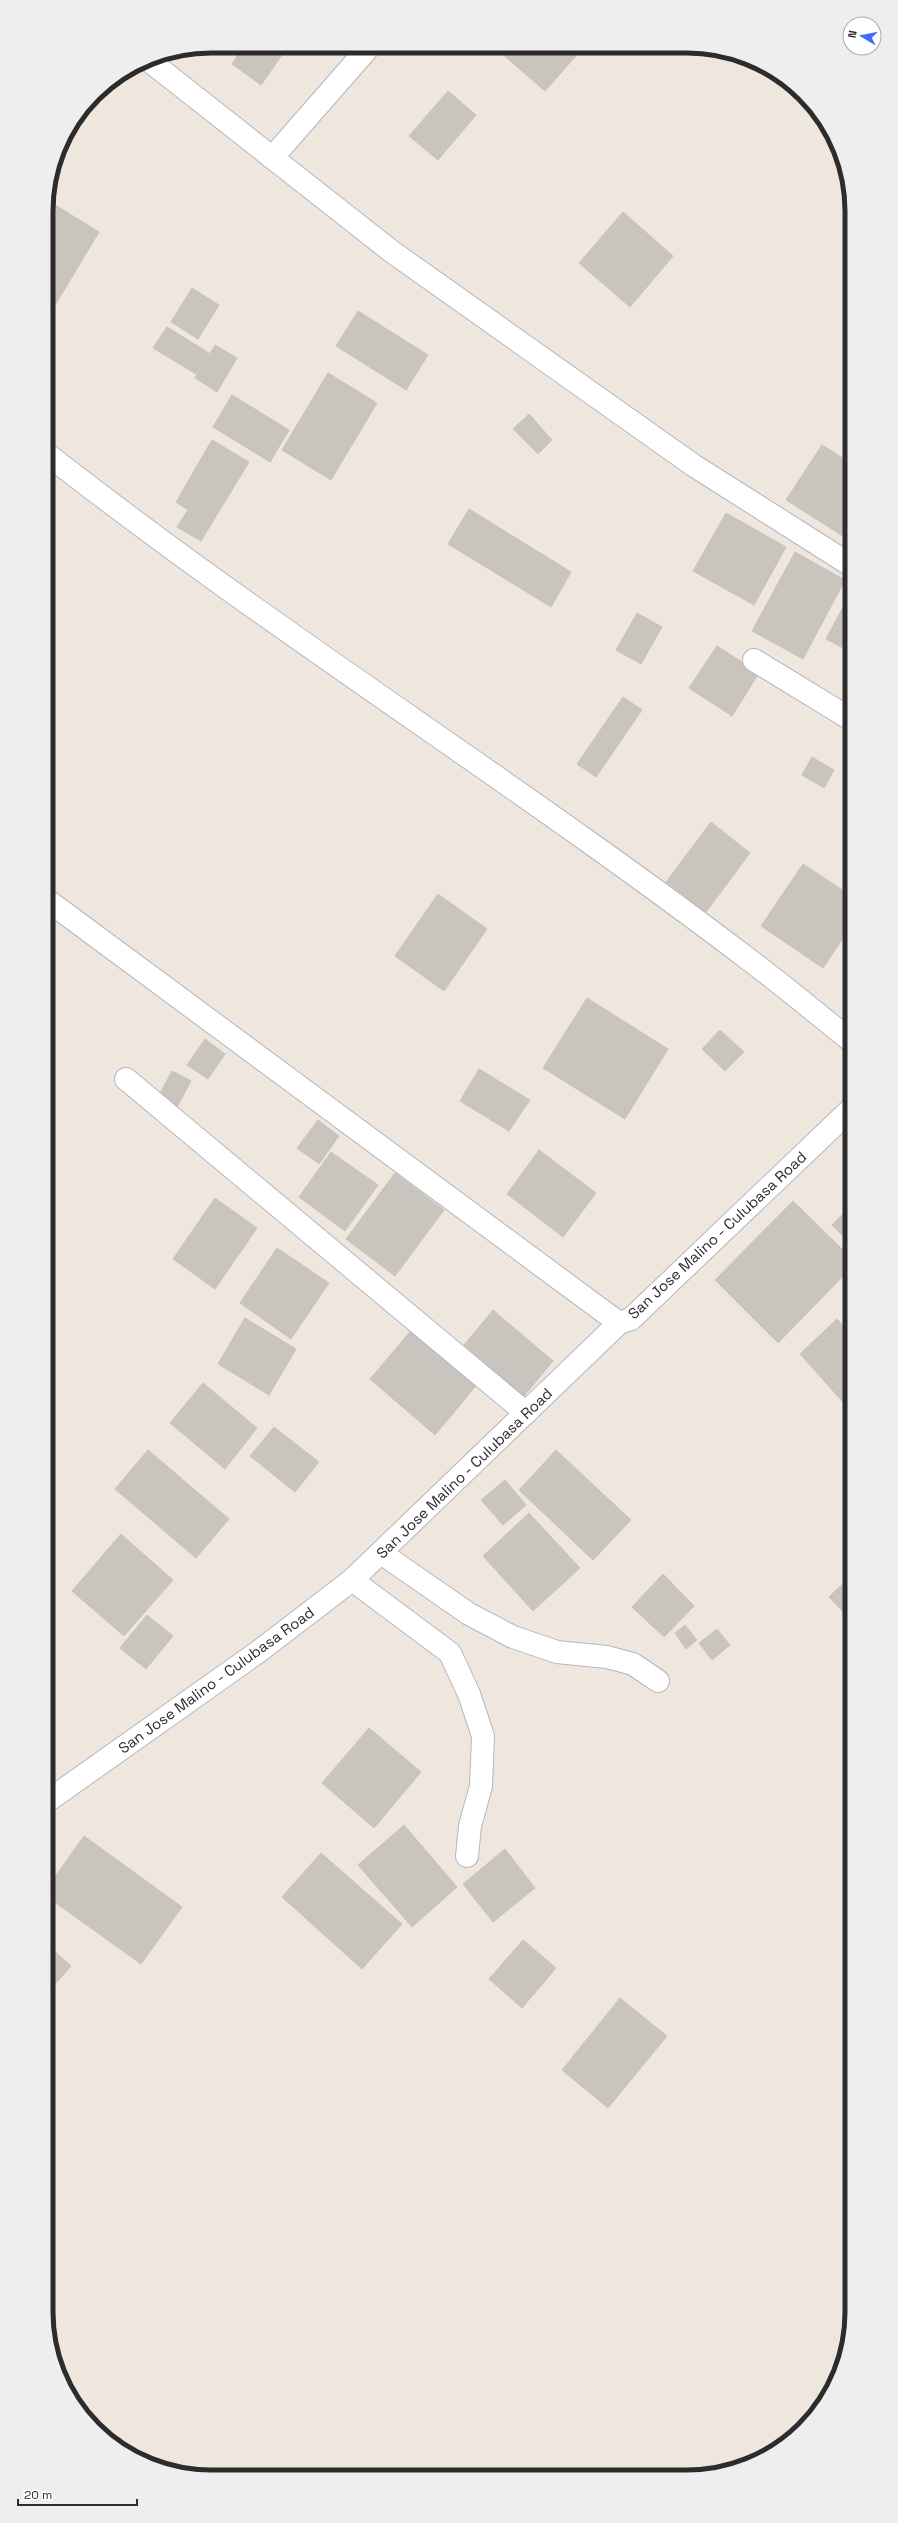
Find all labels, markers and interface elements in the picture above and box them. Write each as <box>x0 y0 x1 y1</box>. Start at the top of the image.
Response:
north arrow <box>842 16 882 56</box>
text: N <box>845 29 860 39</box>
street label: San Jose Malino - Culubasa Road <box>624 1147 810 1323</box>
street label: San Jose Malino - Culubasa Road <box>372 1384 556 1562</box>
street label: San Jose Malino - Culubasa Road <box>114 1603 318 1757</box>
scale bar <box>18 2481 137 2507</box>
text: 20 m <box>24 2487 52 2503</box>

